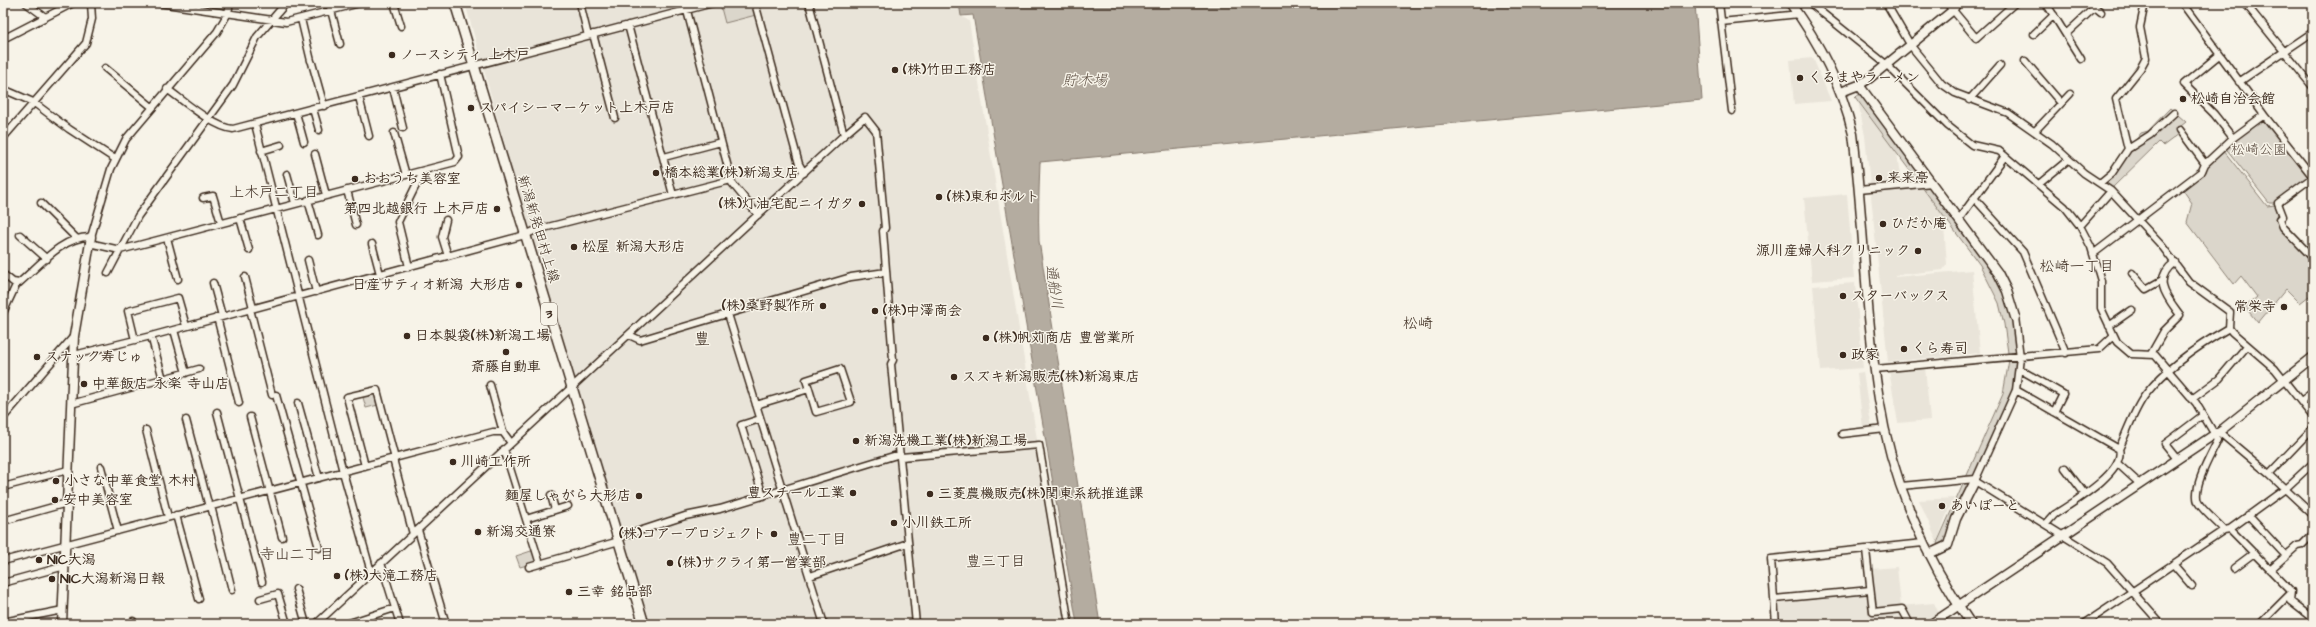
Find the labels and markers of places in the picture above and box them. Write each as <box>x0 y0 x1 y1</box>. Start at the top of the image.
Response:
place label: ノースシティ 上木戸 <box>400 45 530 65</box>
marker: ノースシティ 上木戸 <box>387 50 397 60</box>
place label: (株)竹田工務店 <box>902 60 996 80</box>
marker: (株)竹田工務店 <box>890 65 900 75</box>
place label: くるまやラーメン <box>1808 68 1920 88</box>
marker: くるまやラーメン <box>1795 73 1805 83</box>
place label: 松崎自治会館 <box>2191 89 2275 109</box>
marker: 松崎自治会館 <box>2178 94 2188 104</box>
place label: スパイシーマーケット上木戸店 <box>479 98 675 118</box>
marker: スパイシーマーケット上木戸店 <box>466 103 476 113</box>
place label: 橋本総業(株)新潟支店 <box>664 163 799 183</box>
marker: 橋本総業(株)新潟支店 <box>651 168 661 178</box>
place label: 来来亭 <box>1887 168 1929 188</box>
place label: おおうち美容室 <box>363 169 461 189</box>
marker: 来来亭 <box>1874 173 1884 183</box>
marker: おおうち美容室 <box>350 174 360 184</box>
place label: (株)東和ボルト <box>946 187 1040 207</box>
marker: (株)東和ボルト <box>934 192 944 202</box>
place label: (株)灯油宅配ニイガタ <box>718 194 854 214</box>
place label: 第四北越銀行 上木戸店 <box>343 199 489 219</box>
marker: (株)灯油宅配ニイガタ <box>857 199 867 209</box>
marker: 第四北越銀行 上木戸店 <box>492 204 502 214</box>
place label: ひだか庵 <box>1891 214 1947 234</box>
marker: ひだか庵 <box>1878 219 1888 229</box>
place label: 松屋 新潟大形店 <box>582 237 686 257</box>
place label: 源川産婦人科クリニック <box>1756 241 1910 261</box>
marker: 松屋 新潟大形店 <box>569 242 579 252</box>
marker: 源川産婦人科クリニック <box>1913 246 1923 256</box>
place label: 日産サティオ新潟 大形店 <box>352 275 511 295</box>
marker: 日産サティオ新潟 大形店 <box>514 280 524 290</box>
place label: スターバックス <box>1851 286 1949 306</box>
marker: スターバックス <box>1838 291 1848 301</box>
place label: (株)桑野製作所 <box>721 296 815 316</box>
place label: 常栄寺 <box>2234 297 2276 317</box>
marker: (株)桑野製作所 <box>818 301 828 311</box>
place label: (株)中澤商会 <box>882 301 962 321</box>
marker: 常栄寺 <box>2279 302 2289 312</box>
marker: (株)中澤商会 <box>870 306 880 316</box>
place label: 日本製袋(株)新潟工場 <box>415 326 550 346</box>
place label: (株)帆苅商店 豊営業所 <box>993 328 1135 348</box>
marker: 日本製袋(株)新潟工場 <box>402 331 412 341</box>
marker: (株)帆苅商店 豊営業所 <box>981 333 991 343</box>
place label: くら寿司 <box>1912 339 1968 359</box>
marker: くら寿司 <box>1899 344 1909 354</box>
place label: 政家 <box>1851 345 1879 365</box>
place label: スナック寿じゅ <box>45 347 143 367</box>
marker: 斎藤自動車 <box>501 347 511 357</box>
marker: 政家 <box>1838 350 1848 360</box>
marker: スナック寿じゅ <box>32 352 42 362</box>
place label: 斎藤自動車 <box>471 357 541 377</box>
place label: スズキ新潟販売(株)新潟東店 <box>962 367 1140 387</box>
marker: スズキ新潟販売(株)新潟東店 <box>949 372 959 382</box>
place label: 中華飯店 永楽 寺山店 <box>92 374 229 394</box>
marker: 中華飯店 永楽 寺山店 <box>79 379 89 389</box>
place label: 新潟洗機工業(株)新潟工場 <box>864 431 1027 451</box>
marker: 新潟洗機工業(株)新潟工場 <box>851 436 861 446</box>
place label: 川崎工作所 <box>461 452 531 472</box>
marker: 川崎工作所 <box>448 457 458 467</box>
place label: 小さな中華食堂 木村 <box>64 471 196 491</box>
marker: 小さな中華食堂 木村 <box>51 476 61 486</box>
place label: 豊スチール工業 <box>747 483 845 503</box>
place label: 三菱農機販売(株)関東系統推進課 <box>938 484 1143 504</box>
place label: 麵屋しゃがら大形店 <box>505 486 631 506</box>
marker: 豊スチール工業 <box>848 488 858 498</box>
marker: 三菱農機販売(株)関東系統推進課 <box>925 489 935 499</box>
place label: 安中美容室 <box>63 490 133 510</box>
marker: 麵屋しゃがら大形店 <box>634 491 644 501</box>
marker: 安中美容室 <box>50 495 60 505</box>
place label: あいぽーと <box>1950 496 2020 516</box>
marker: あいぽーと <box>1937 501 1947 511</box>
place label: 小川鉄工所 <box>902 513 972 533</box>
marker: 小川鉄工所 <box>889 518 899 528</box>
place label: 新潟交通寮 <box>486 522 556 542</box>
place label: (株)コアープロジェクト <box>618 524 766 544</box>
marker: 新潟交通寮 <box>473 527 483 537</box>
marker: (株)コアープロジェクト <box>769 529 779 539</box>
place label: NIC大潟 <box>47 550 96 570</box>
place label: (株)サクライ第一営業部 <box>677 553 826 573</box>
marker: NIC大潟 <box>34 555 44 565</box>
marker: (株)サクライ第一営業部 <box>665 558 675 568</box>
place label: (株)大滝工務店 <box>344 566 438 586</box>
place label: NIC大潟新潟日報 <box>60 569 165 589</box>
marker: (株)大滝工務店 <box>332 571 342 581</box>
marker: NIC大潟新潟日報 <box>47 574 57 584</box>
place label: 三幸 銘品部 <box>577 582 653 602</box>
marker: 三幸 銘品部 <box>564 587 574 597</box>

